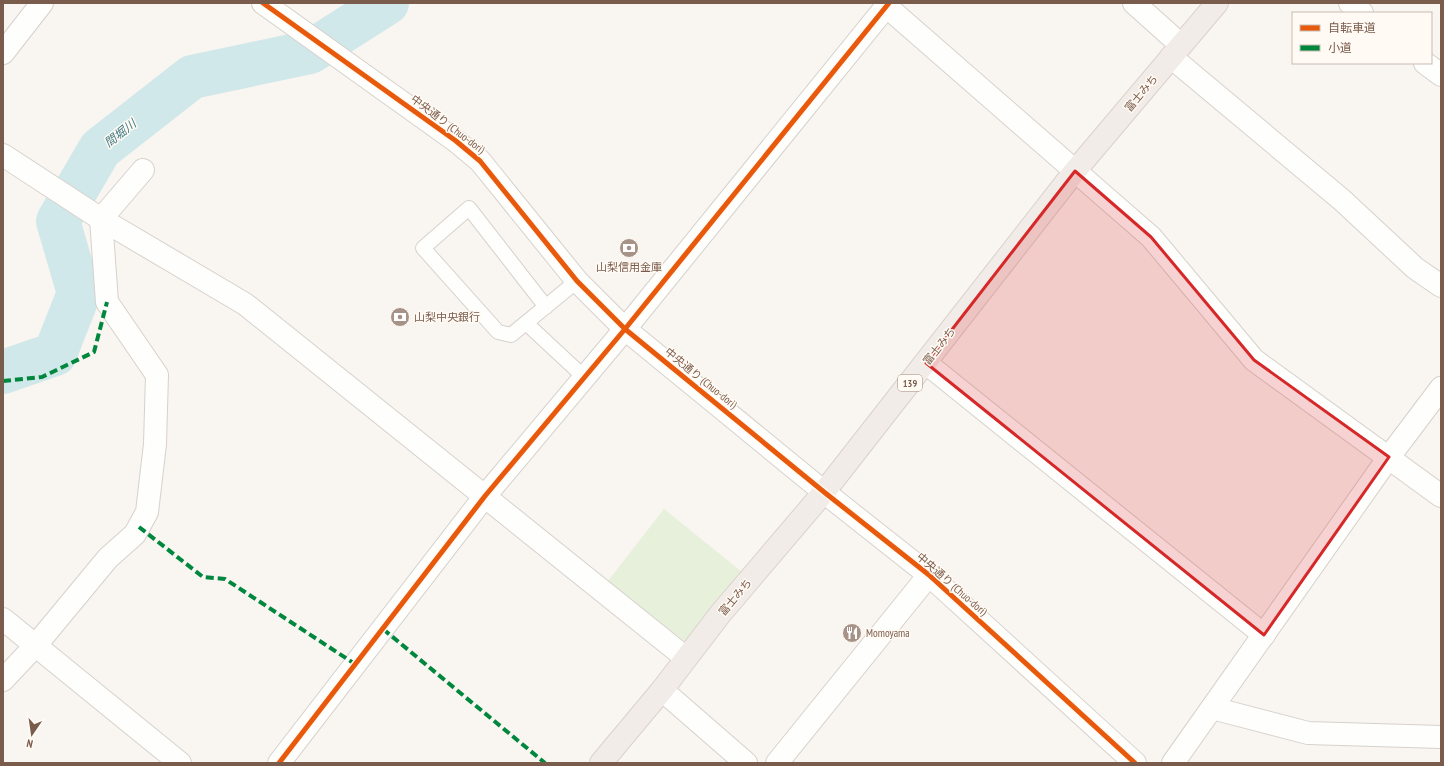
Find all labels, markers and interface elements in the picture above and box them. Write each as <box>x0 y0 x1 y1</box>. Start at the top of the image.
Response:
legend <box>1292 12 1432 64</box>
text: 自転車道 <box>1328 20 1376 35</box>
text: 小道 <box>1328 40 1352 55</box>
street label: 富士みち <box>1121 72 1161 114</box>
street label: 中央通り (Chuo-dori) <box>408 92 488 157</box>
water label: 間堀川 <box>101 115 140 150</box>
bank icon: 山梨信用金庫 <box>618 237 640 259</box>
place label: 山梨信用金庫 <box>596 260 662 274</box>
bank icon: 山梨中央銀行 <box>389 306 411 328</box>
place label: 山梨中央銀行 <box>414 310 480 324</box>
street label: 富士みち <box>920 324 958 368</box>
street label: 中央通り (Chuo-dori) <box>662 345 740 412</box>
road number: 139 <box>898 375 922 391</box>
street label: 中央通り (Chuo-dori) <box>914 550 990 619</box>
street label: 富士みち <box>715 576 755 618</box>
restaurant icon: Momoyama <box>841 622 863 644</box>
place label: Momoyama <box>866 626 910 640</box>
north arrow <box>12 714 52 754</box>
text: N <box>25 736 34 751</box>

